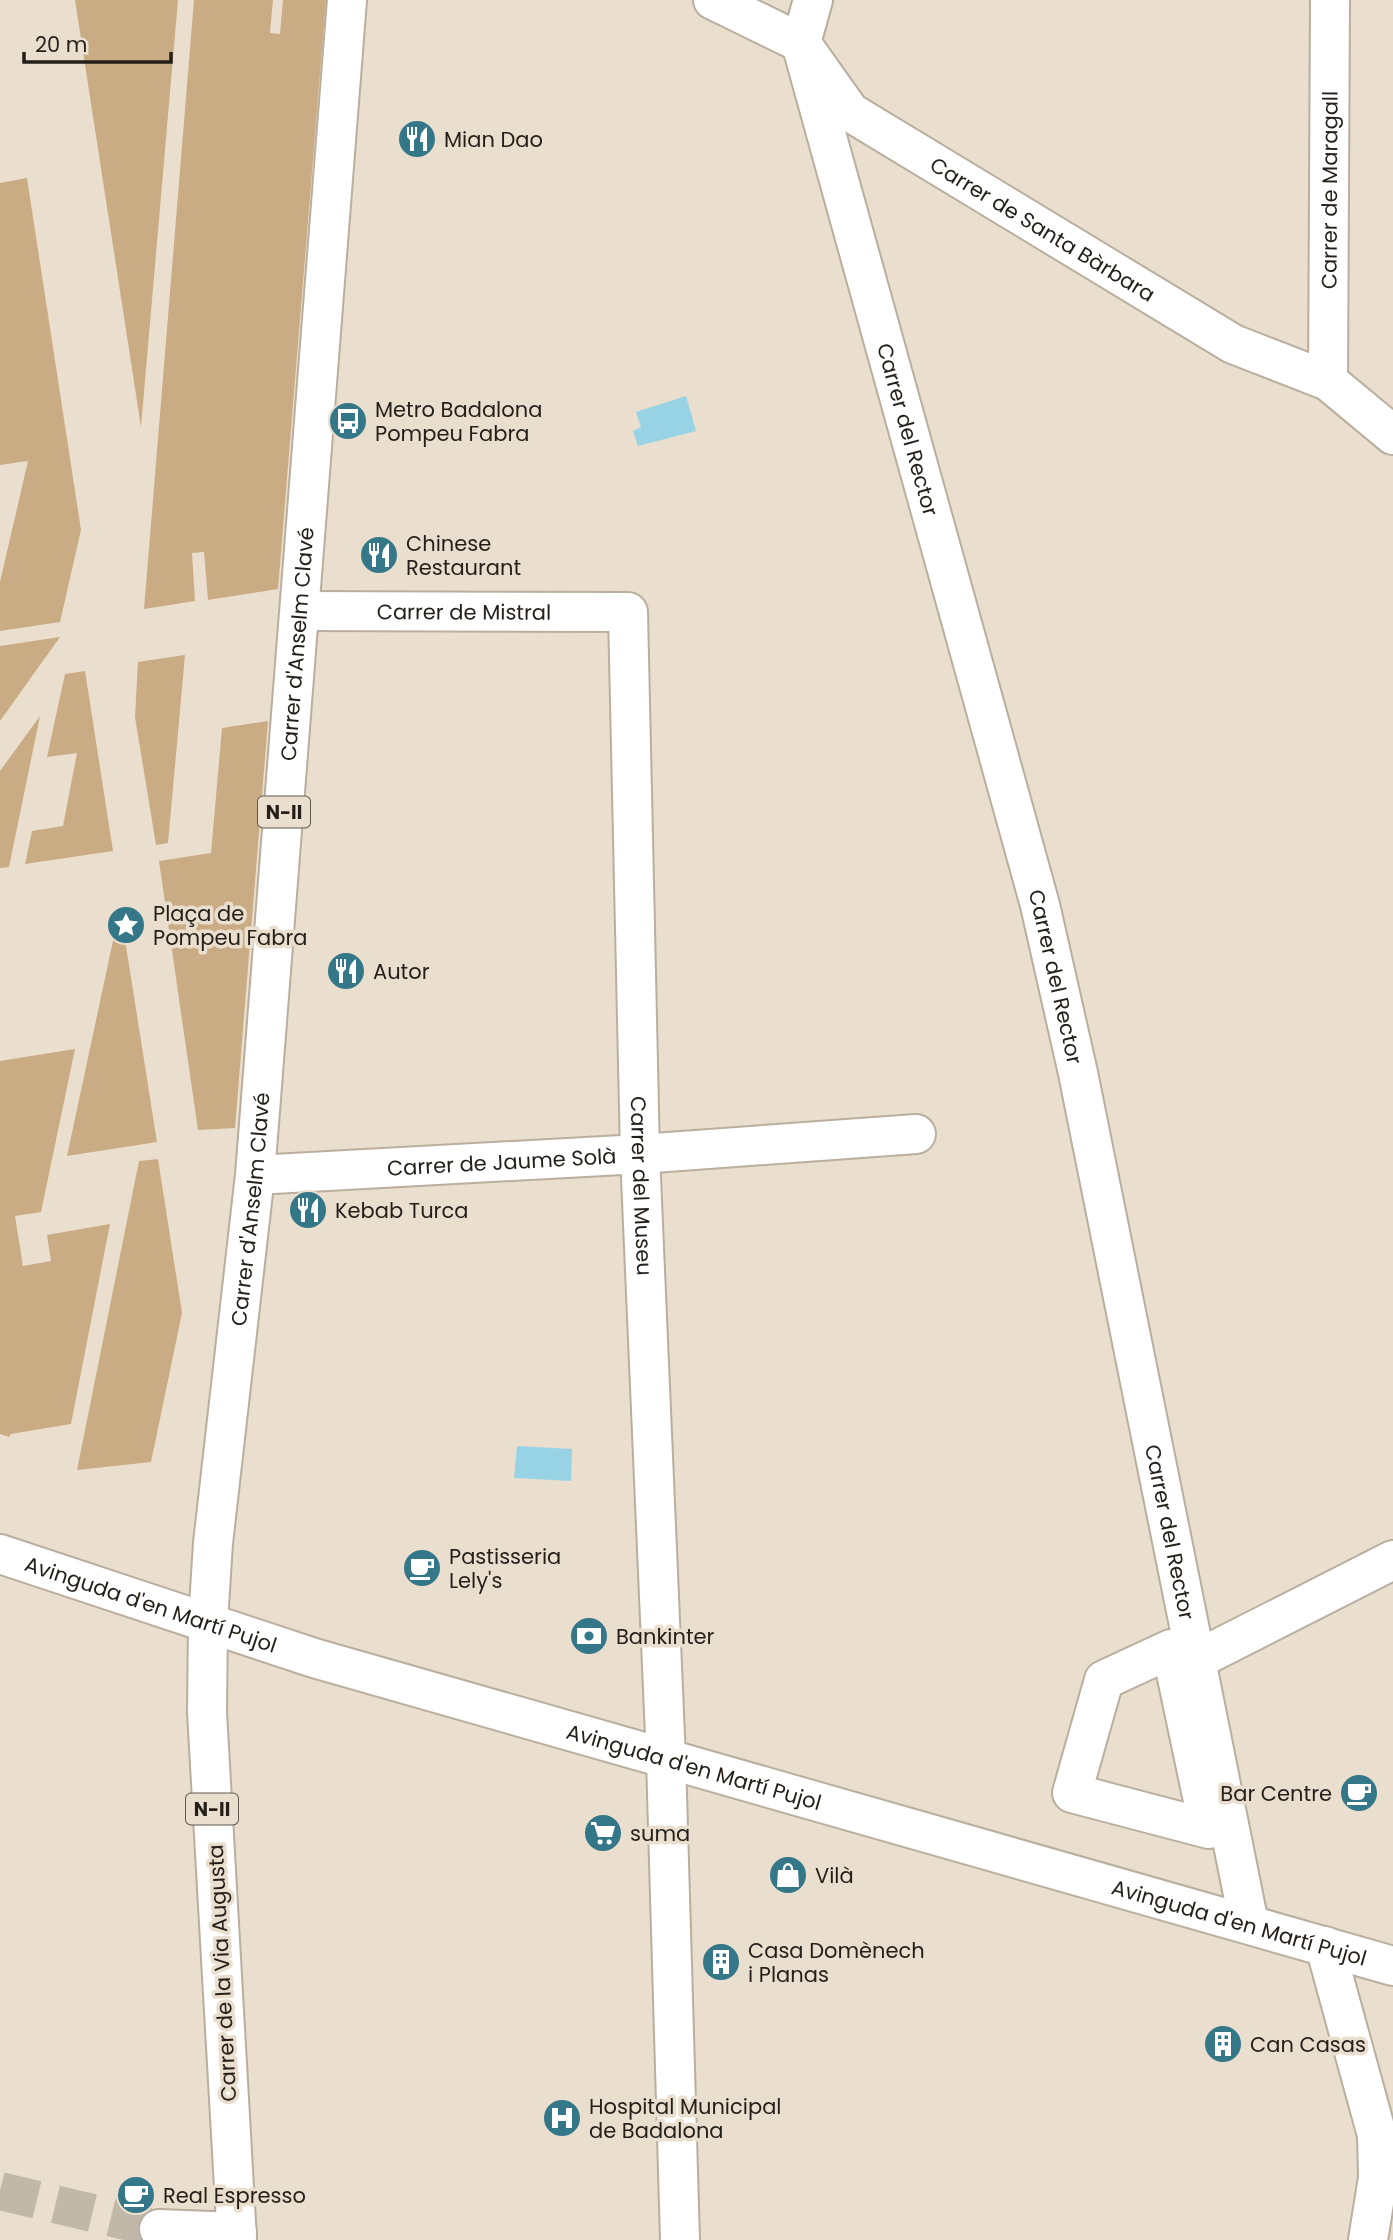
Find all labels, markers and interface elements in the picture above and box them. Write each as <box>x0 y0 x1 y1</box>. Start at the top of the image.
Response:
scale bar <box>24 21 172 65</box>
text: 20 m <box>35 30 88 59</box>
street label: Carrer de Maragall <box>1314 91 1344 289</box>
restaurant icon: Mian Dao <box>396 118 438 160</box>
place label: Mian Dao <box>444 125 543 154</box>
street label: Carrer de Santa Bàrbara <box>925 149 1161 308</box>
street label: Carrer del Rector <box>870 340 946 519</box>
place label: Metro Badalona Pompeu Fabra <box>375 395 542 448</box>
bus stop icon: Metro Badalona Pompeu Fabra <box>327 400 369 442</box>
street label: Carrer d'Anselm Clavé <box>273 526 320 762</box>
place label: Chinese Restaurant <box>406 529 521 582</box>
restaurant icon: Chinese Restaurant <box>358 534 400 576</box>
street label: Carrer de Mistral <box>377 597 551 626</box>
road number: N-II <box>258 796 310 828</box>
street label: Carrer del Rector <box>1022 886 1090 1067</box>
place label: Plaça de Pompeu Fabra <box>153 899 308 952</box>
place icon: Plaça de Pompeu Fabra <box>105 904 147 946</box>
restaurant icon: Autor <box>325 950 367 992</box>
place label: Autor <box>373 957 430 986</box>
street label: Carrer d'Anselm Clavé <box>223 1091 276 1327</box>
street label: Carrer del Museu <box>624 1096 660 1276</box>
street label: Carrer de Jaume Solà <box>386 1141 617 1182</box>
restaurant icon: Kebab Turca <box>287 1189 329 1231</box>
place label: Kebab Turca <box>335 1196 468 1225</box>
street label: Carrer del Rector <box>1138 1442 1202 1622</box>
place label: Pastisseria Lely's <box>449 1542 561 1595</box>
cafe icon: Pastisseria Lely's <box>401 1547 443 1589</box>
street label: Avinguda d'en Martí Pujol <box>21 1549 281 1659</box>
bank icon: Bankinter <box>568 1615 610 1657</box>
place label: Bankinter <box>616 1622 715 1651</box>
street label: Avinguda d'en Martí Pujol <box>563 1716 825 1817</box>
cafe icon: Bar Centre <box>1338 1772 1380 1814</box>
place label: Bar Centre <box>1220 1779 1332 1808</box>
road number: N-II <box>186 1794 238 1825</box>
supermarket icon: suma <box>582 1812 624 1854</box>
place label: suma <box>630 1819 690 1848</box>
street label: Carrer de la Via Augusta <box>201 1844 243 2102</box>
shop icon: Vilà <box>767 1854 809 1896</box>
place label: Vilà <box>815 1861 854 1890</box>
street label: Avinguda d'en Martí Pujol <box>1108 1872 1370 1972</box>
place label: Casa Domènech i Planas <box>748 1936 925 1989</box>
building icon: Casa Domènech i Planas <box>700 1941 742 1983</box>
building icon: Can Casas <box>1202 2023 1244 2065</box>
place label: Can Casas <box>1250 2030 1366 2059</box>
place label: Hospital Municipal de Badalona <box>589 2092 782 2145</box>
hospital icon: Hospital Municipal de Badalona <box>541 2097 583 2139</box>
cafe icon: Real Espresso <box>115 2174 157 2216</box>
place label: Real Espresso <box>163 2181 306 2210</box>

